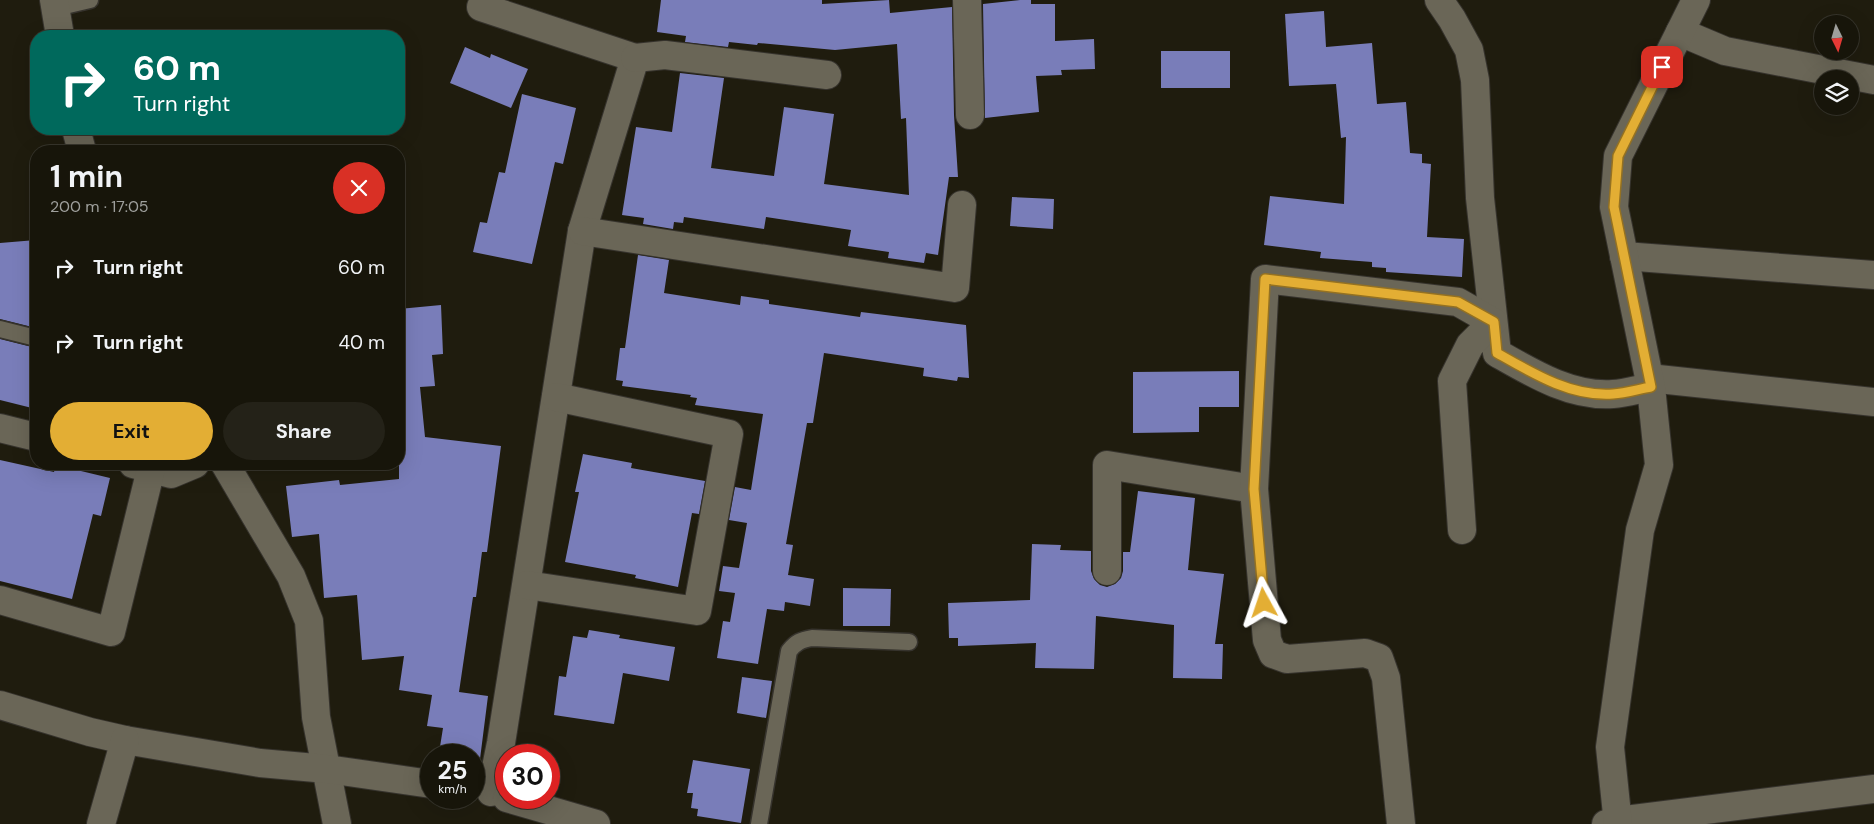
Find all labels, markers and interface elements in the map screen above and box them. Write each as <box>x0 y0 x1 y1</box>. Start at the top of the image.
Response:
north arrow <box>1814 15 1859 60</box>
map controls <box>1814 15 1859 115</box>
text: 60 m <box>133 45 221 91</box>
pin <box>1641 46 1683 88</box>
icon: right <box>50 50 115 115</box>
icon: arrive <box>1648 53 1676 81</box>
button: layers <box>1814 70 1859 115</box>
text: Turn right <box>133 89 230 118</box>
text: 1 min <box>50 157 123 196</box>
button: close <box>333 162 385 214</box>
text: 200 m · 17:05 <box>50 196 149 217</box>
icon: right <box>50 254 78 282</box>
text: Turn right <box>93 255 183 280</box>
text: 60 m <box>338 255 385 280</box>
icon: right <box>50 329 78 357</box>
text: Turn right <box>93 330 183 355</box>
text: 40 m <box>338 330 385 355</box>
button: Exit <box>50 402 213 460</box>
button: Share <box>223 402 385 460</box>
position arrow <box>1237 576 1289 628</box>
speed limit sign: 30 <box>495 744 560 809</box>
text: 25 <box>438 754 467 787</box>
text: km/h <box>438 781 467 797</box>

